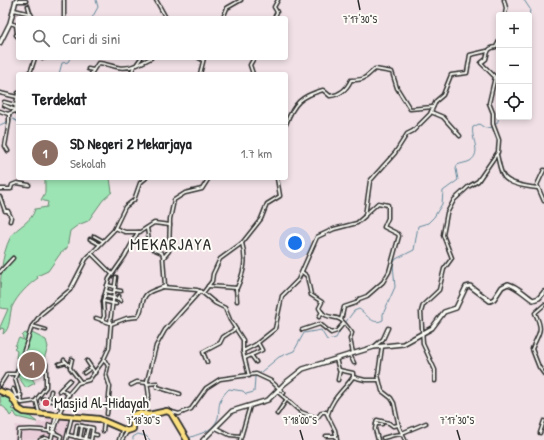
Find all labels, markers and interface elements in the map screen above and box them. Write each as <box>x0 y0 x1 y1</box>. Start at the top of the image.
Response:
map controls <box>496 12 532 120</box>
button: + <box>496 12 532 48</box>
text: 7°17'30"S <box>343 13 377 26</box>
search box <box>16 16 288 60</box>
icon: search <box>30 27 52 49</box>
text: Cari di sini <box>62 28 121 49</box>
button: − <box>496 48 532 84</box>
button: locate <box>496 84 532 120</box>
text: Terdekat <box>32 87 86 110</box>
text: SD Negeri 2 Mekarjaya <box>70 133 192 154</box>
text: 1 <box>43 144 47 162</box>
text: 1.7 km <box>241 144 272 162</box>
text: Sekolah <box>70 154 106 172</box>
district label: MEKARJAYA <box>130 232 212 255</box>
your location <box>285 233 305 253</box>
pin: 1 <box>19 350 45 380</box>
place label: Masjid Al-Hidayah <box>54 392 149 413</box>
marker: Masjid Al-Hidayah <box>41 398 51 408</box>
text: 7°18'30"S <box>126 414 160 427</box>
text: 7°18'00"S <box>283 414 317 427</box>
text: 7°17'30"S <box>440 414 474 427</box>

